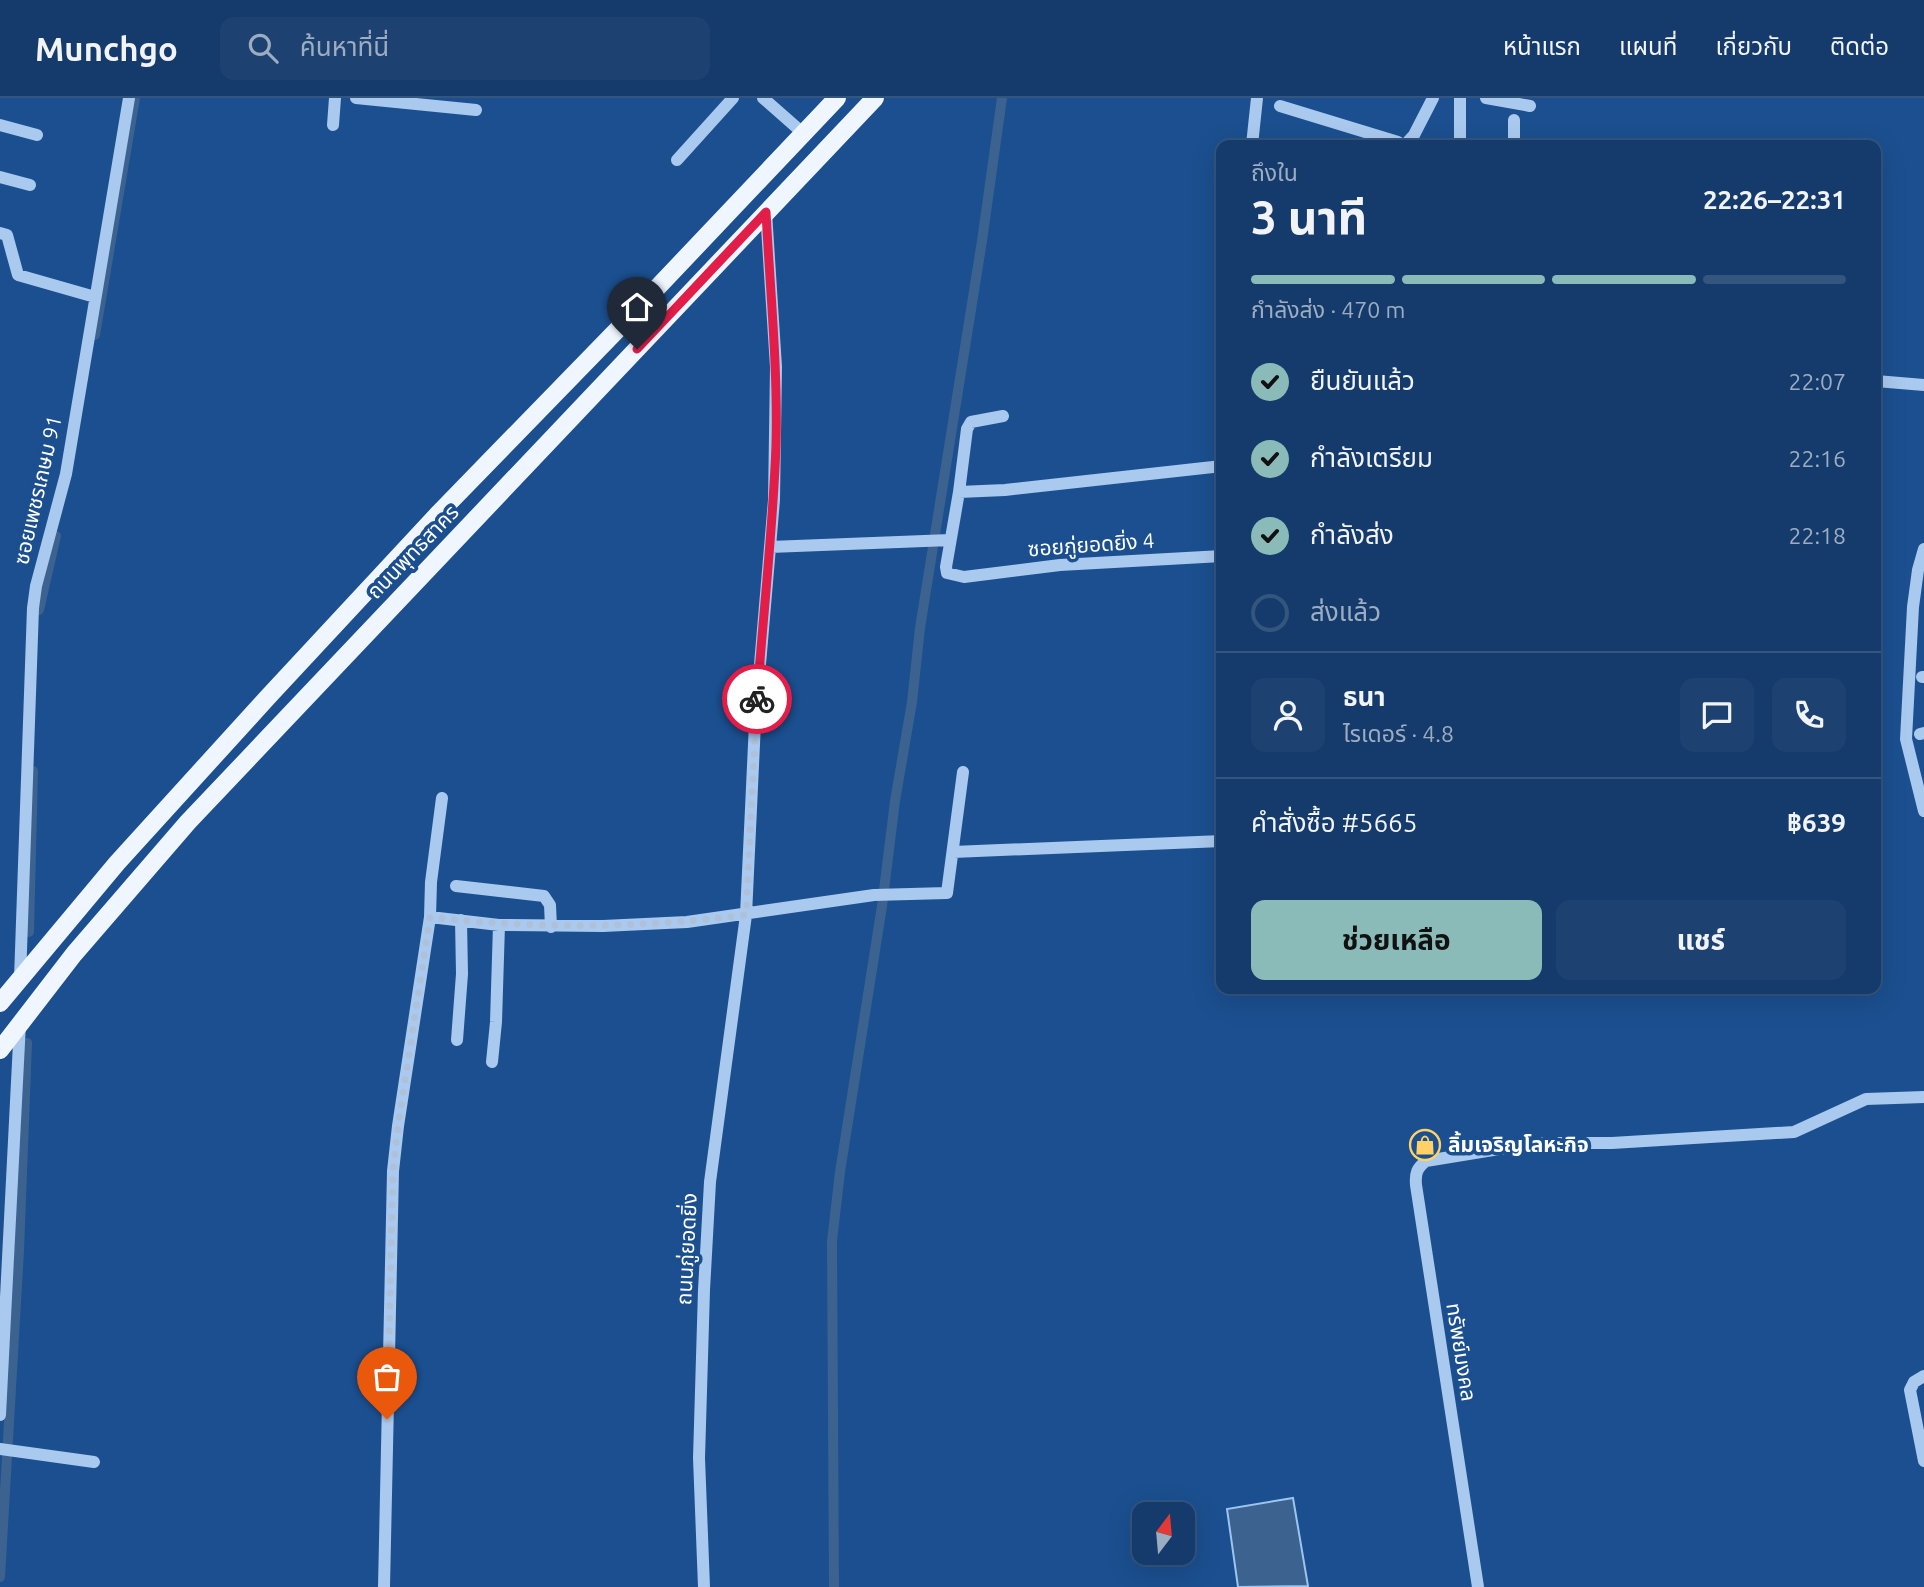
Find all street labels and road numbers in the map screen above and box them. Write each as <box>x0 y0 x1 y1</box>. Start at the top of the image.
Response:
street label: ซอยเพชรเกษม 91 <box>8 413 66 567</box>
street label: ถนนพุทธสาคร <box>362 499 464 605</box>
street label: ซอยภู่ยอดยิ่ง 4 <box>1027 527 1155 562</box>
street label: ถนนภู่ยอดยิ่ง <box>670 1192 703 1306</box>
street label: ทรัพย์มงคล <box>1442 1301 1482 1403</box>

